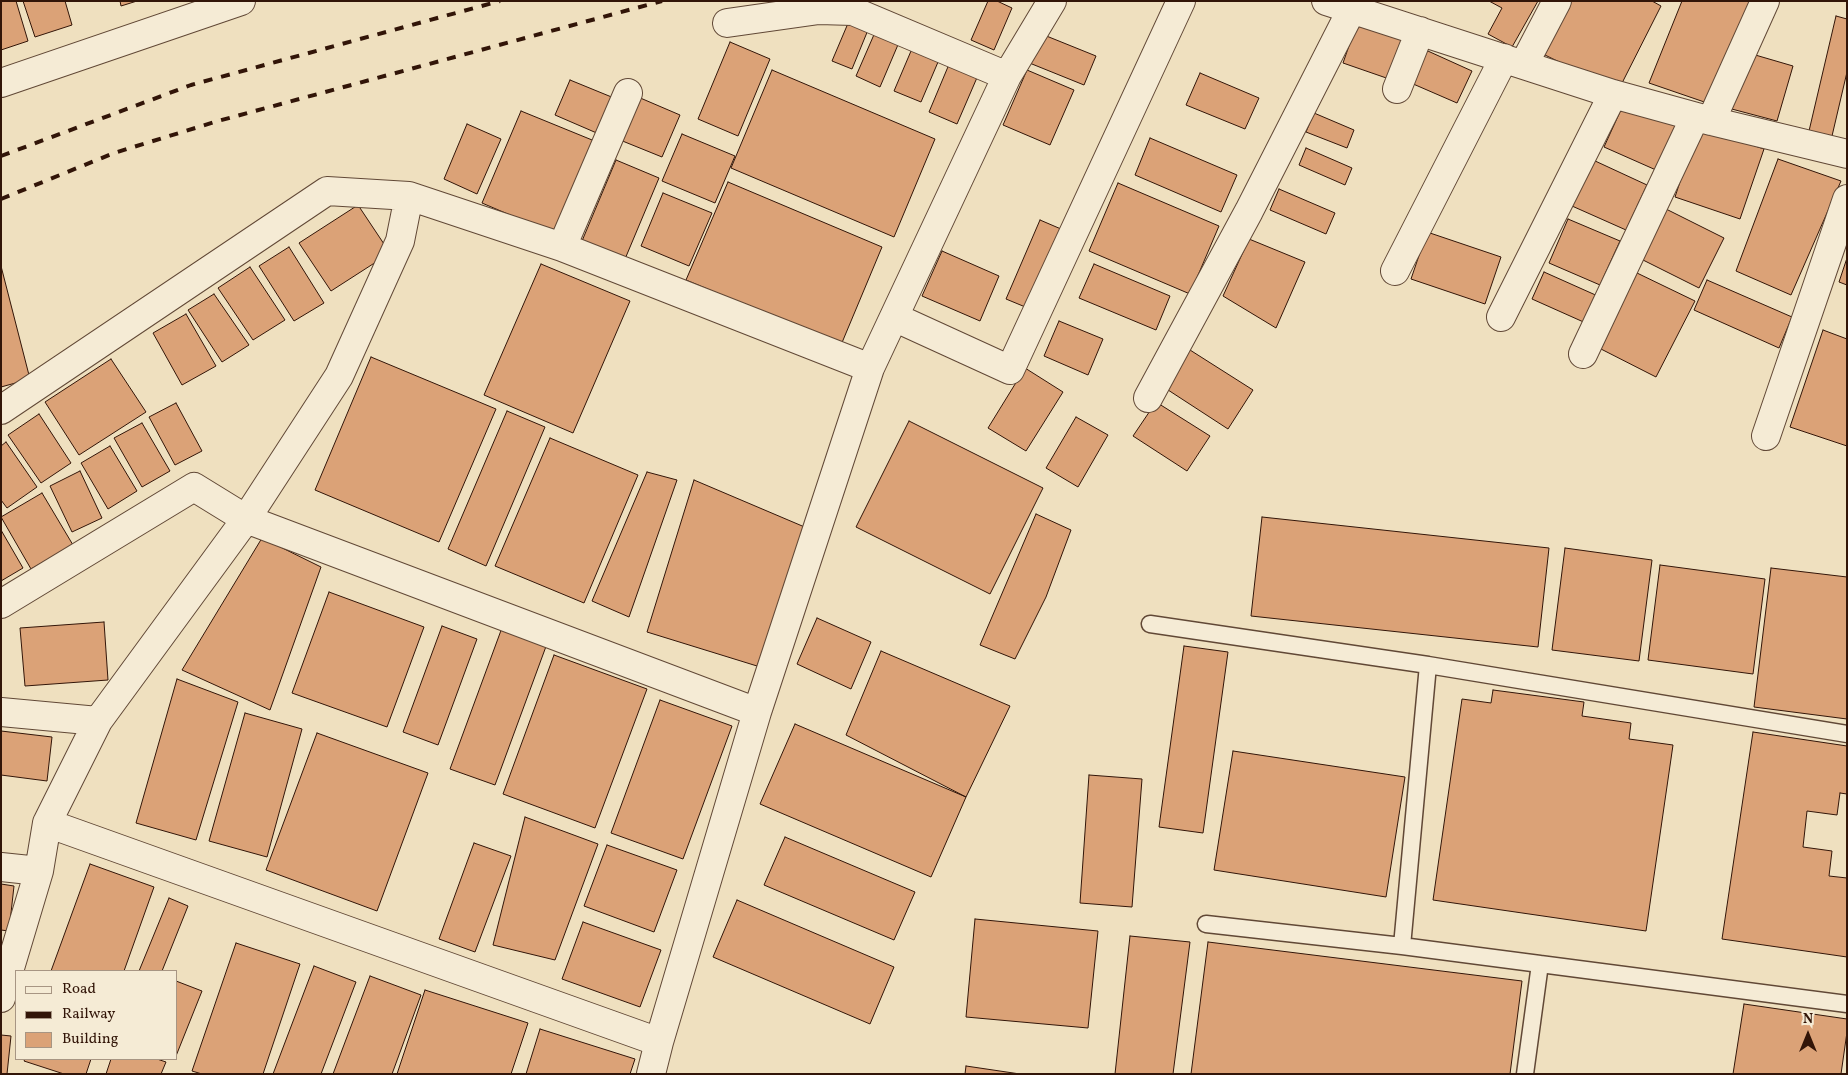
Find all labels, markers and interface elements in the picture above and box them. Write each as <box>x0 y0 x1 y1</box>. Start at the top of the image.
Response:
legend <box>15 970 178 1060</box>
text: Road <box>62 979 96 1000</box>
text: Railway <box>62 1004 115 1025</box>
north arrow <box>1783 1010 1833 1060</box>
text: N <box>1803 1010 1813 1029</box>
text: Building <box>62 1029 118 1050</box>

